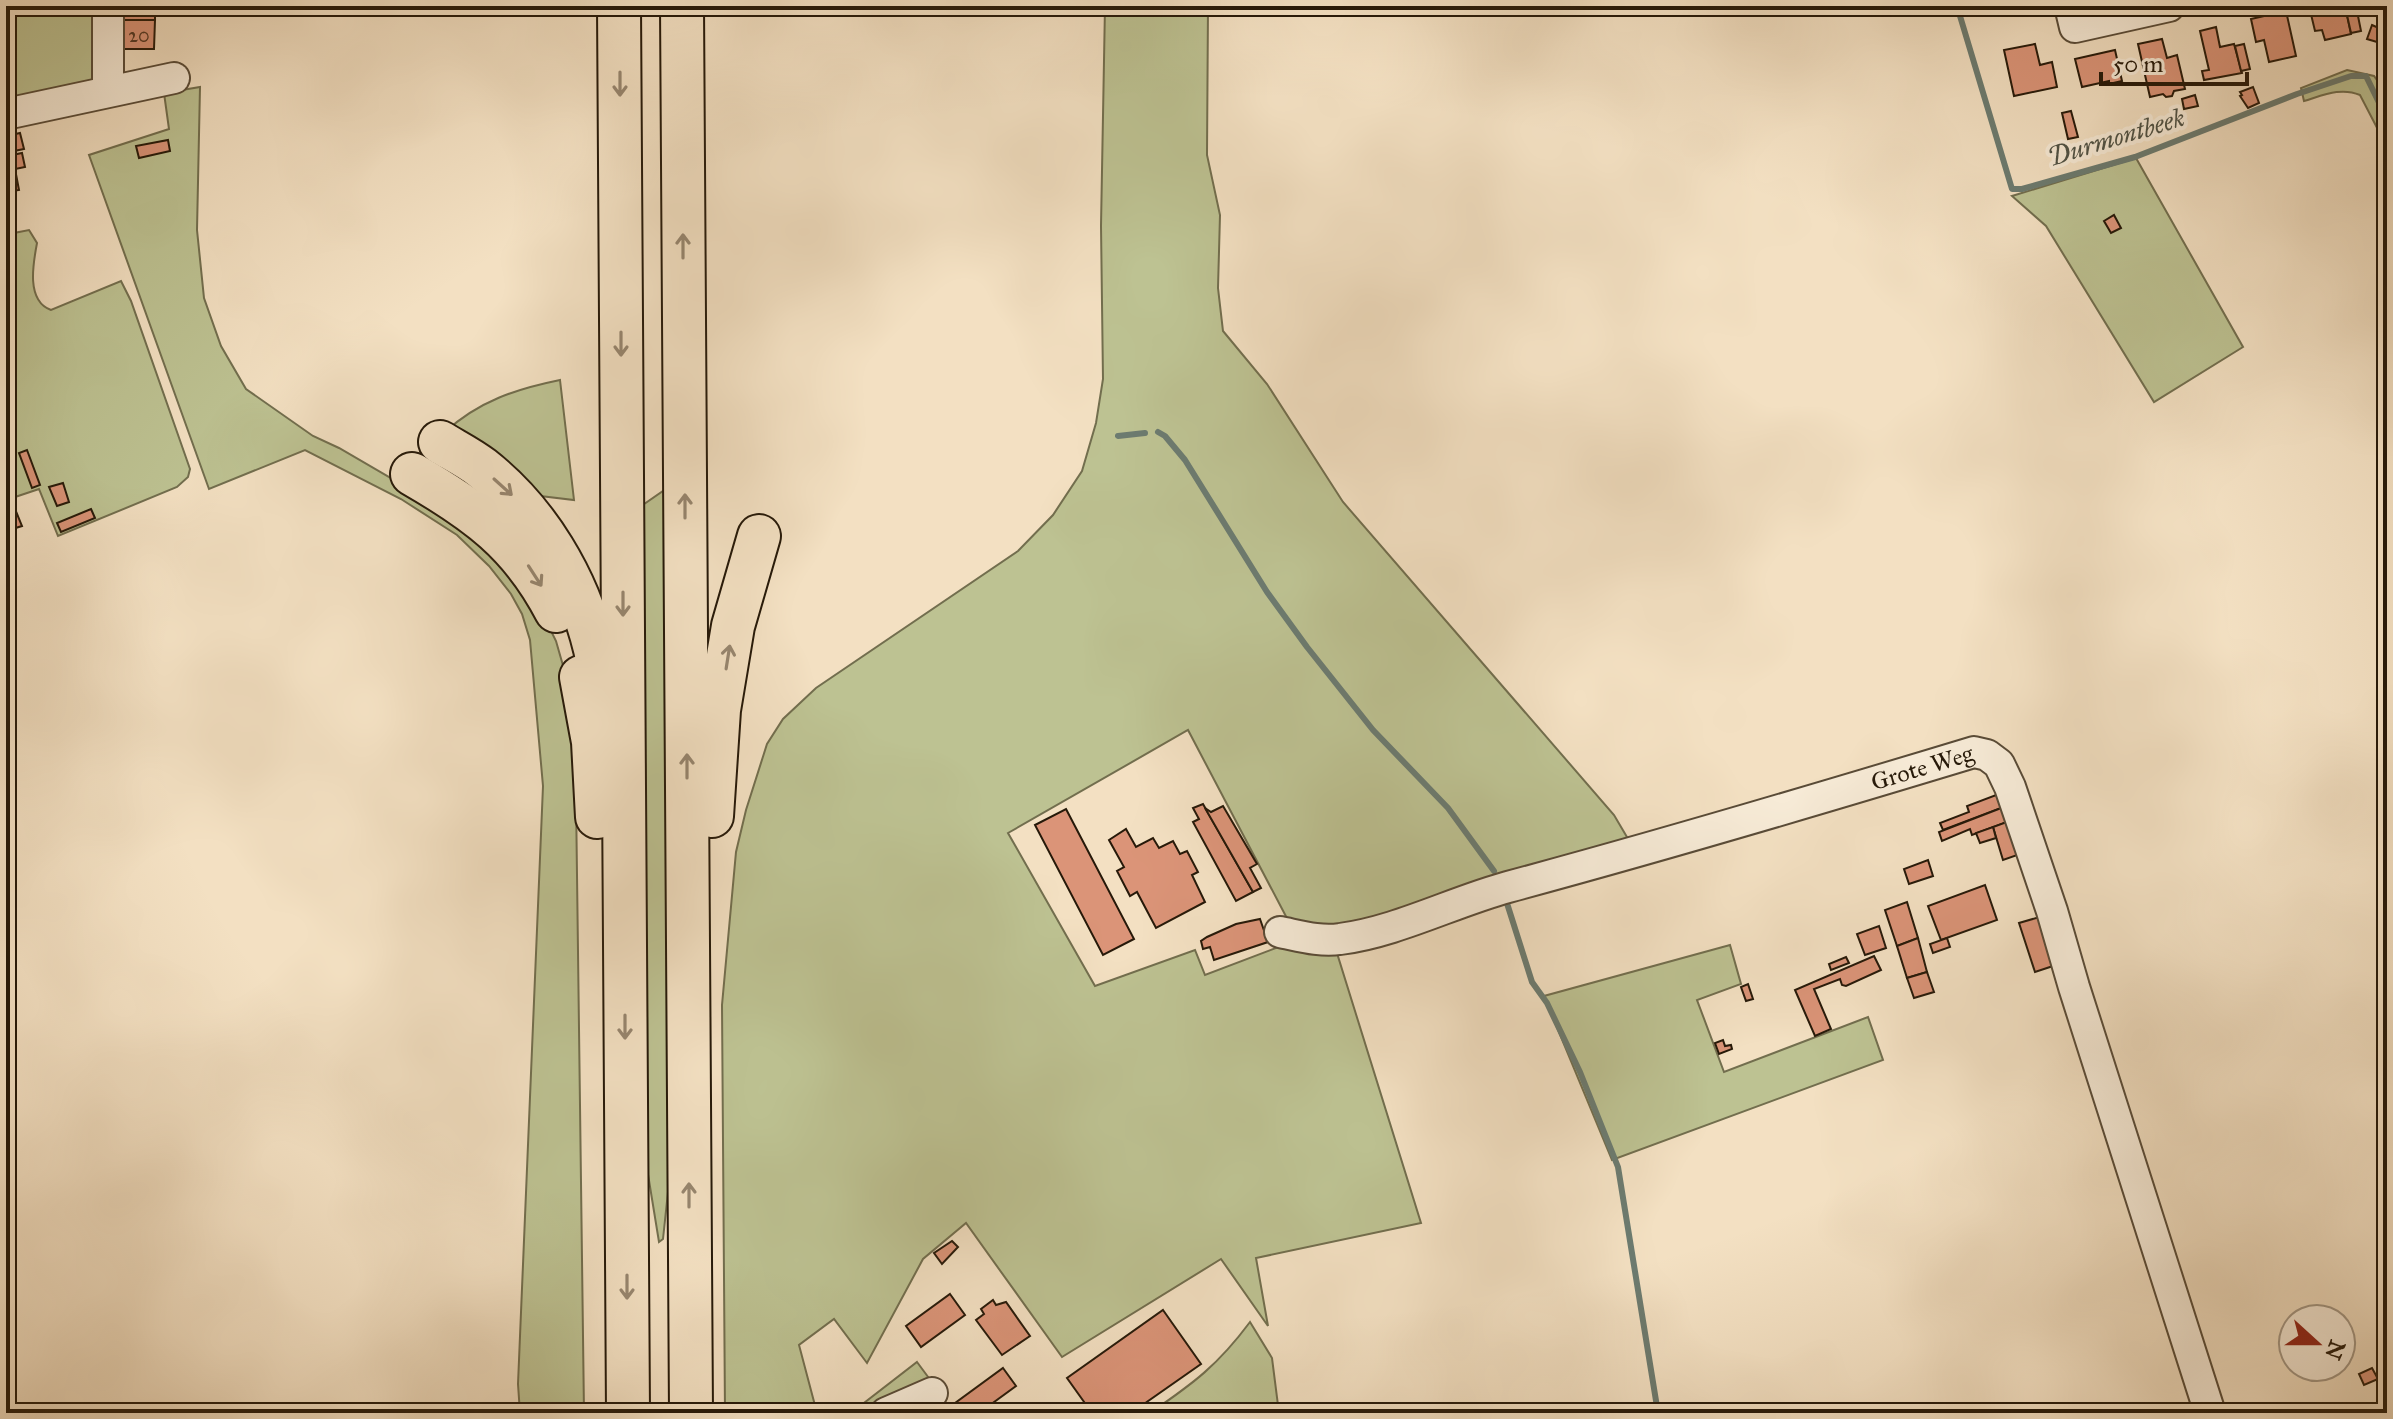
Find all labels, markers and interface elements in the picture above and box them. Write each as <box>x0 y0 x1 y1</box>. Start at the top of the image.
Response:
house number: 20 <box>128 23 150 47</box>
scale bar <box>2101 36 2247 86</box>
text: 50 m <box>2113 49 2163 79</box>
one-way arrow <box>612 70 628 97</box>
water label: Durmontbeek <box>2044 101 2189 173</box>
one-way arrow <box>676 233 691 260</box>
one-way arrow <box>613 330 629 357</box>
one-way arrow <box>493 477 513 496</box>
one-way arrow <box>677 493 693 520</box>
one-way arrow <box>528 564 544 587</box>
one-way arrow <box>615 590 631 617</box>
one-way arrow <box>722 644 737 670</box>
street label: Grote Weg <box>1867 738 1978 797</box>
one-way arrow <box>679 753 695 780</box>
one-way arrow <box>617 1013 633 1040</box>
one-way arrow <box>682 1182 697 1209</box>
one-way arrow <box>619 1273 635 1300</box>
north arrow <box>2277 1303 2357 1383</box>
text: N <box>2319 1336 2351 1364</box>

